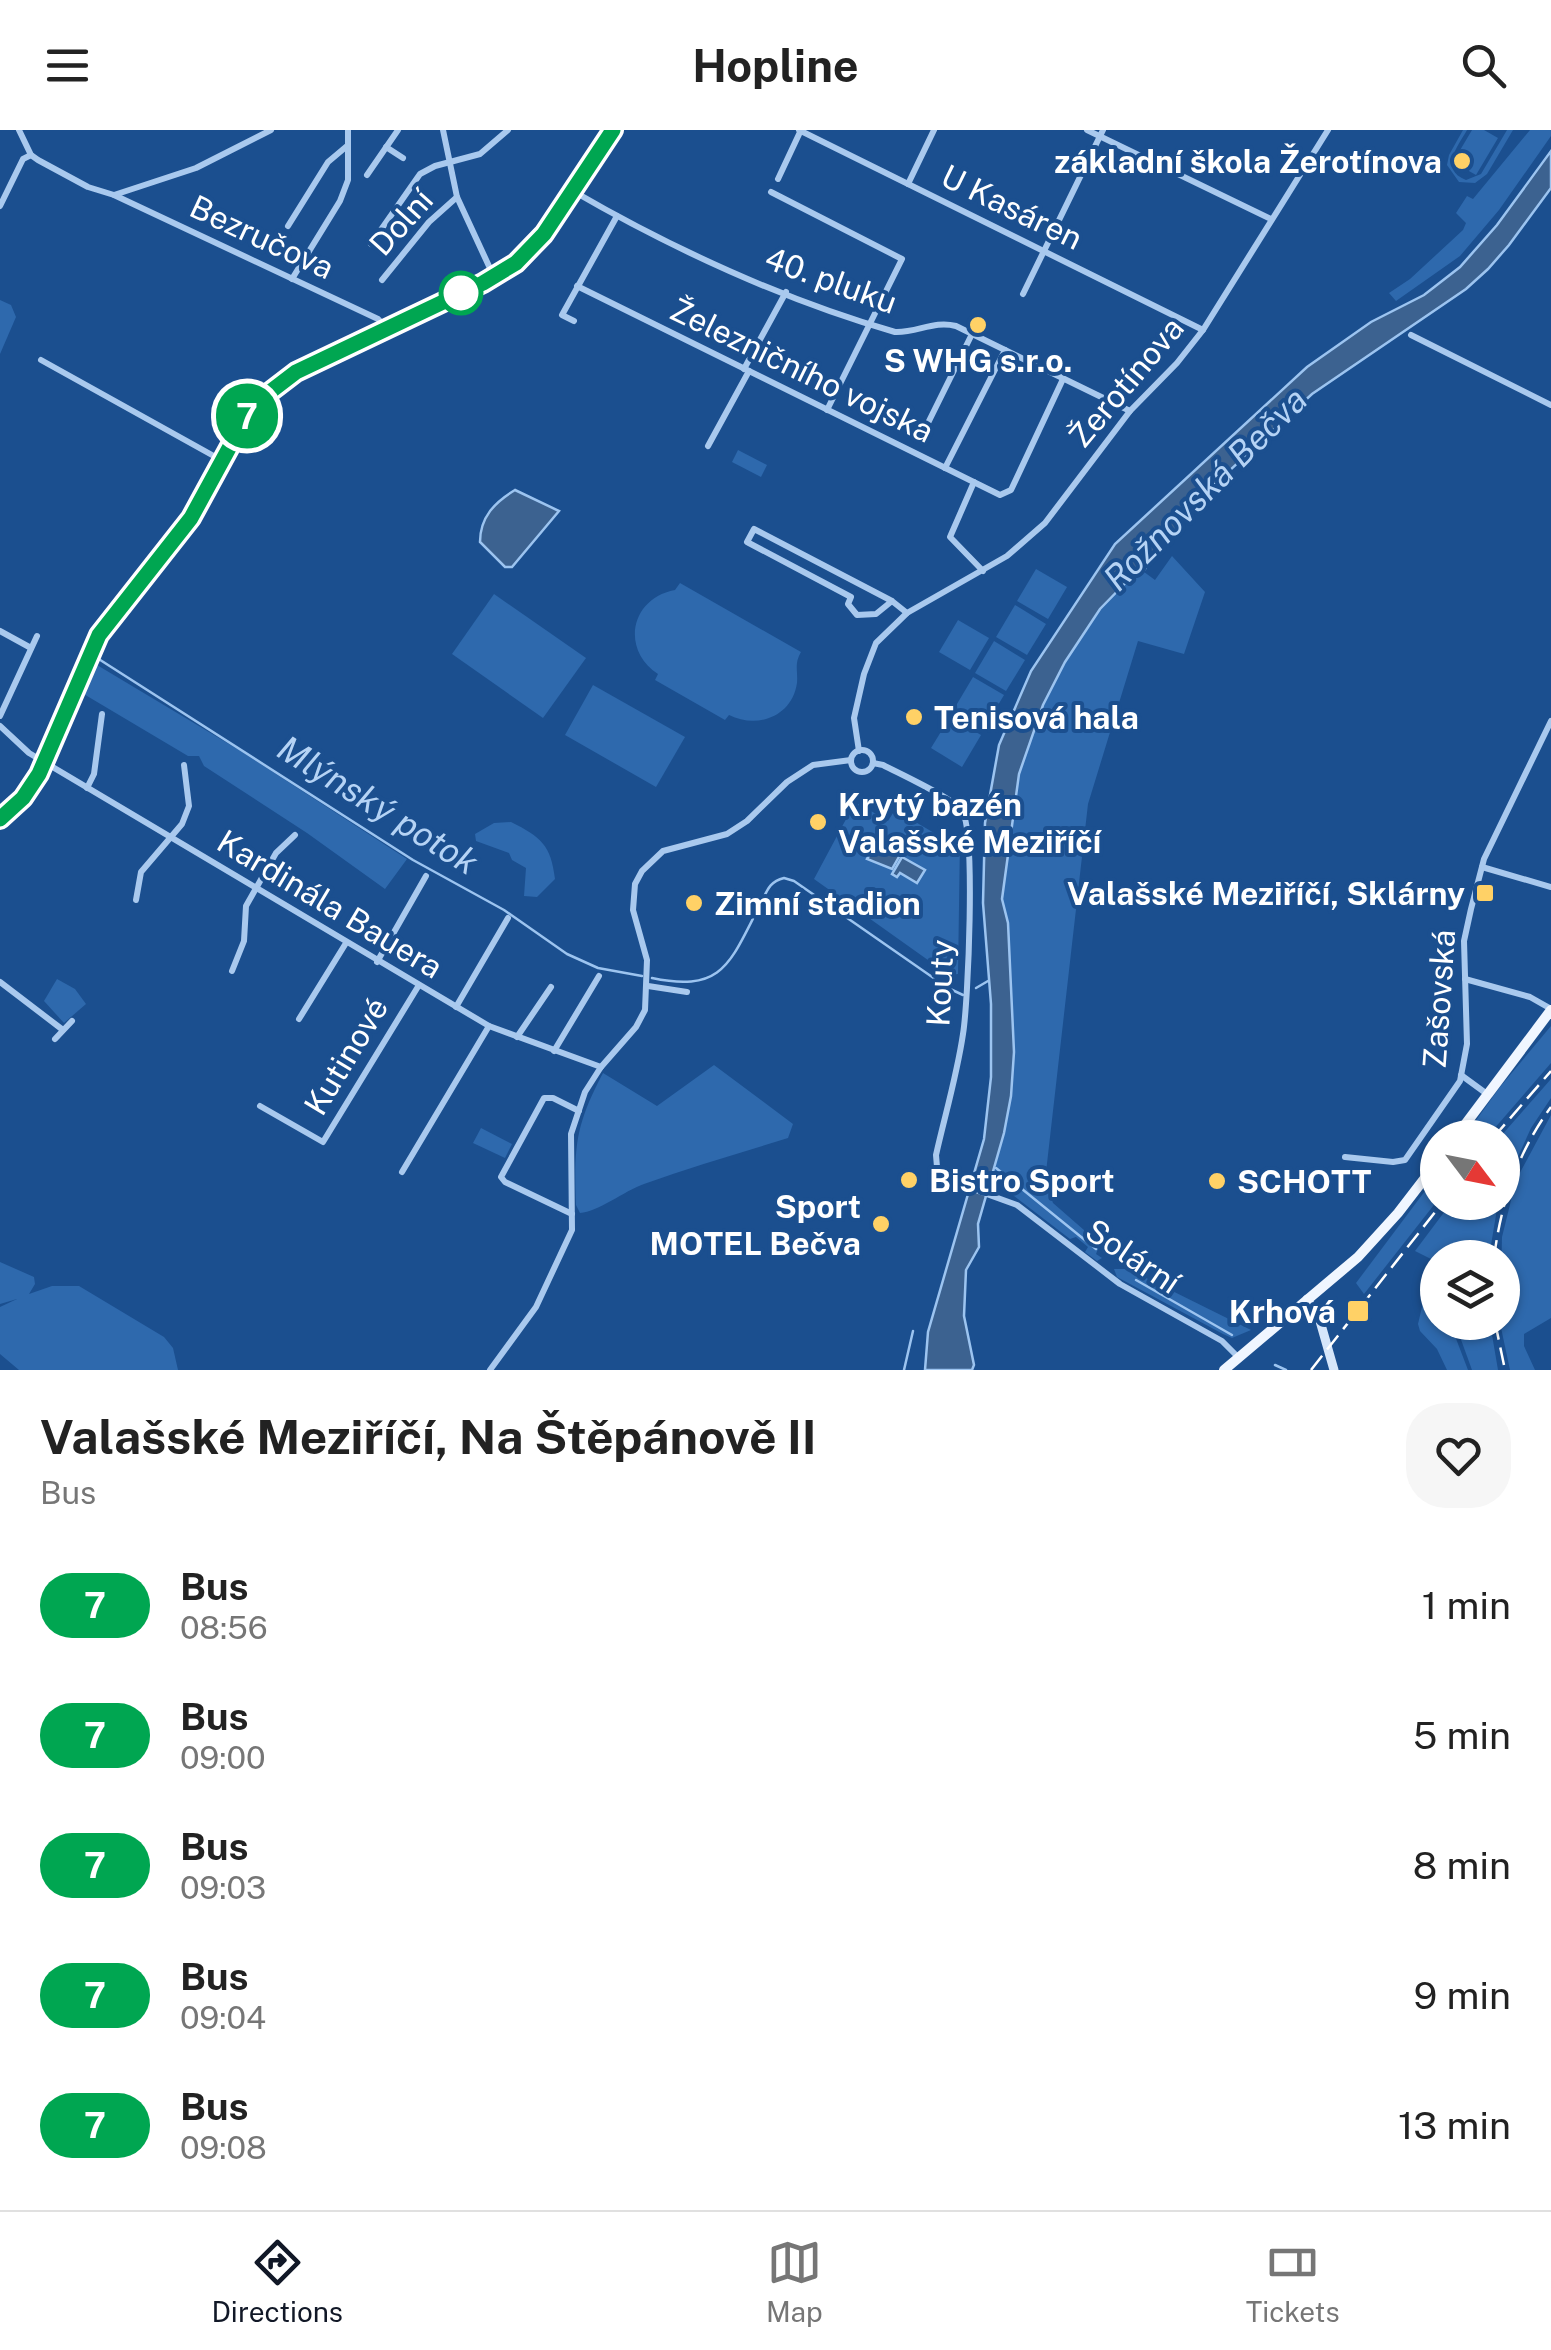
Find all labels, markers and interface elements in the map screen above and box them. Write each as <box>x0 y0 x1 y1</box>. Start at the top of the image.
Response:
icon: menu <box>40 38 95 93</box>
icon: search <box>1456 38 1511 93</box>
text: Hopline <box>692 39 859 92</box>
place label: základní škola Žerotínova <box>1054 143 1442 180</box>
marker: základní škola Žerotínova <box>1451 150 1473 172</box>
street label: U Kasáren <box>936 157 1088 257</box>
street label: Dolní <box>362 180 441 263</box>
street label: Bezručova <box>184 188 340 286</box>
street label: 40. pluku <box>760 239 902 321</box>
unlabelled marker <box>440 272 482 314</box>
street label: Železničního vojska <box>665 290 939 450</box>
street label: Žerotínova <box>1061 310 1191 454</box>
marker: S WHG s.r.o. <box>967 314 989 336</box>
place label: S WHG s.r.o. <box>884 342 1072 379</box>
water label: Rožnovská Bečva <box>1095 379 1315 599</box>
line badge: 7 <box>214 384 280 448</box>
text: 7 <box>236 396 258 437</box>
place label: Tenisová hala <box>934 699 1139 736</box>
marker: Tenisová hala <box>903 706 925 728</box>
water label: Mlýnský potok <box>270 727 486 883</box>
place label: Krytý bazén Valašské Meziříčí <box>838 786 1103 860</box>
marker: Krytý bazén Valašské Meziříčí <box>807 811 829 833</box>
street label: Kardinála Bauera <box>211 822 449 986</box>
place label: Valašské Meziříčí, Sklárny <box>1067 875 1465 912</box>
marker: Valašské Meziříčí, Sklárny <box>1474 882 1496 904</box>
place label: Zimní stadion <box>714 885 921 922</box>
marker: Zimní stadion <box>683 892 705 914</box>
street label: Zašovská <box>1416 928 1462 1070</box>
street label: Kouty <box>919 939 961 1027</box>
street label: Kutinové <box>297 991 395 1121</box>
north arrow <box>1420 1120 1520 1220</box>
map controls <box>1420 1120 1520 1340</box>
place label: Bistro Sport <box>929 1162 1115 1199</box>
place label: SCHOTT <box>1237 1163 1372 1200</box>
marker: Bistro Sport <box>898 1169 920 1191</box>
marker: SCHOTT <box>1206 1170 1228 1192</box>
place label: Sport MOTEL Bečva <box>650 1188 861 1262</box>
street label: Solární <box>1079 1211 1188 1302</box>
marker: Sport MOTEL Bečva <box>870 1213 892 1235</box>
button: layers <box>1420 1240 1520 1340</box>
place label: Krhová <box>1229 1293 1336 1330</box>
marker: Krhová <box>1345 1298 1371 1324</box>
button: heart <box>1406 1403 1511 1508</box>
text: Valašské Meziříčí, Na Štěpánově II <box>40 1408 817 1465</box>
text: Bus <box>40 1474 96 1511</box>
text: Bus <box>180 1564 249 1609</box>
text: 1 min <box>1422 1583 1511 1628</box>
text: 7 <box>84 1585 106 1626</box>
text: 08:56 <box>180 1609 268 1646</box>
text: Bus <box>180 1694 249 1739</box>
text: 5 min <box>1413 1713 1511 1758</box>
text: 7 <box>84 1715 106 1756</box>
text: 09:00 <box>180 1739 266 1776</box>
text: Bus <box>180 1824 249 1869</box>
text: 8 min <box>1413 1843 1511 1888</box>
text: 7 <box>84 1845 106 1886</box>
text: 09:03 <box>180 1869 266 1906</box>
text: Bus <box>180 1954 249 1999</box>
text: 9 min <box>1414 1973 1511 2018</box>
text: 7 <box>84 1975 106 2016</box>
text: 09:04 <box>180 1999 266 2036</box>
text: Bus <box>180 2084 249 2129</box>
text: 13 min <box>1398 2103 1511 2148</box>
text: 7 <box>84 2105 106 2146</box>
text: 09:08 <box>180 2129 267 2166</box>
tab: Directions <box>211 2235 343 2328</box>
tab: Map <box>766 2235 823 2328</box>
tab: Tickets <box>1246 2235 1340 2328</box>

